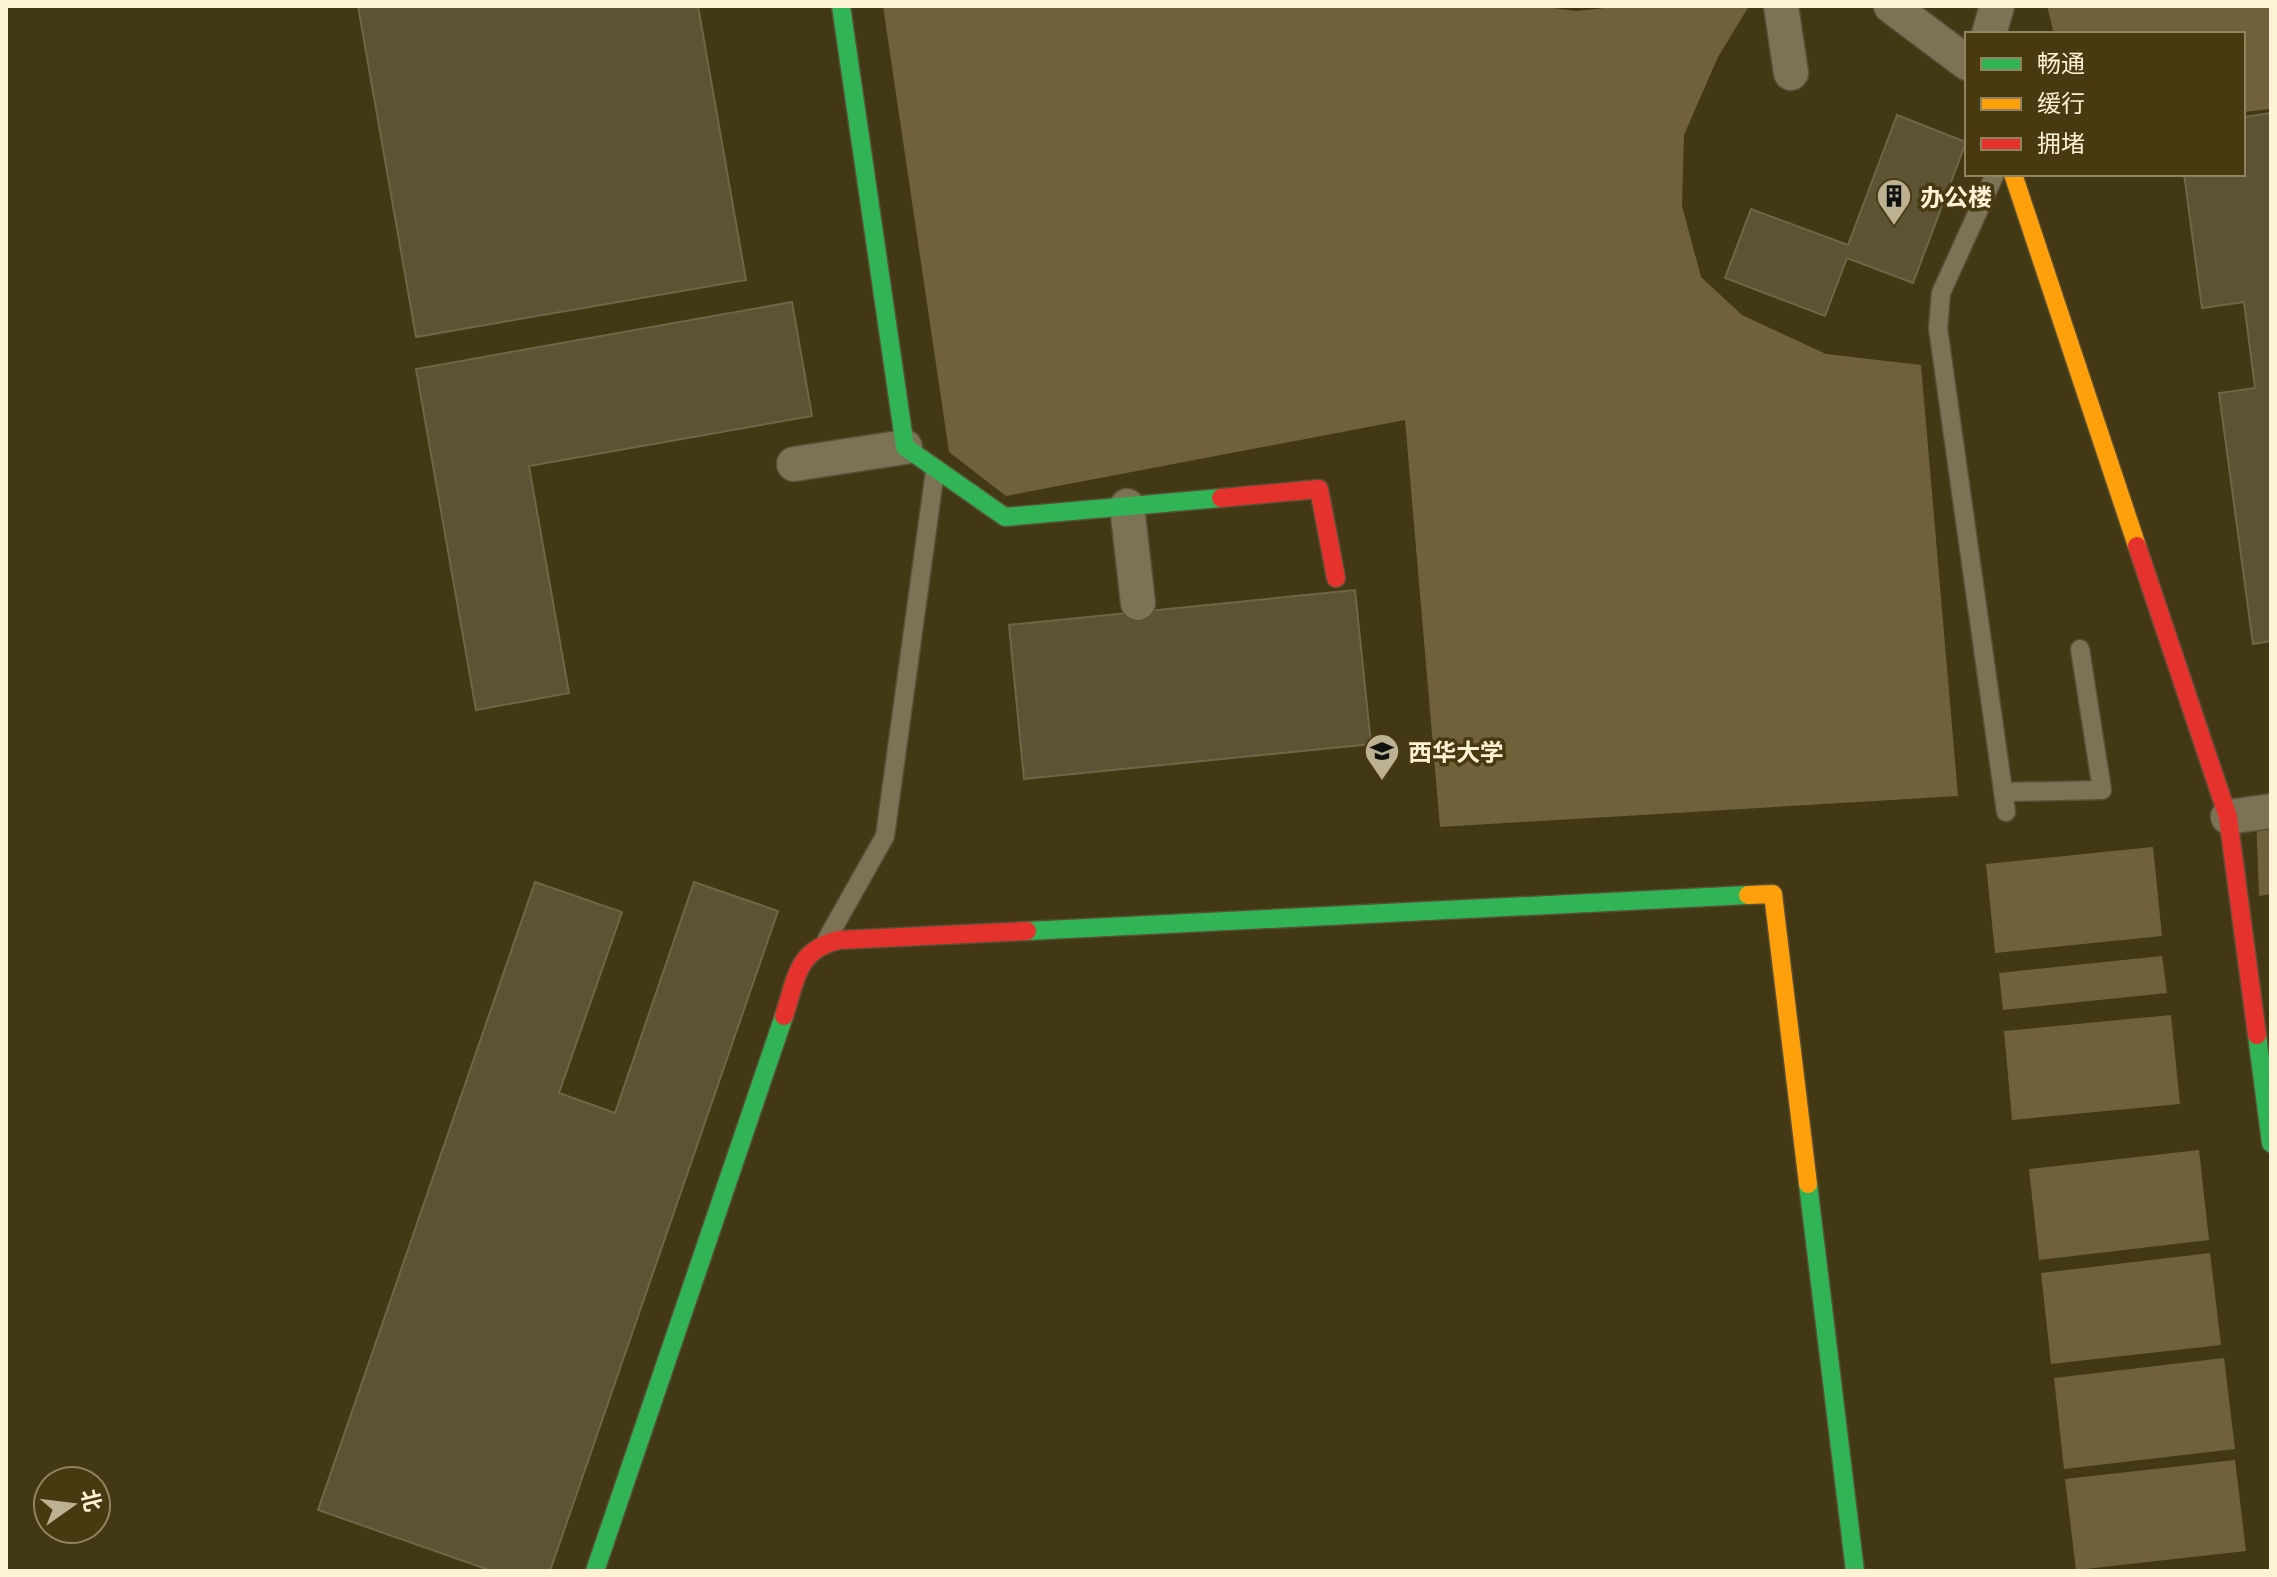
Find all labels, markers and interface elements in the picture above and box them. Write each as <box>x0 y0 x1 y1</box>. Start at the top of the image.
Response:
legend <box>1965 32 2245 176</box>
text: 畅通 <box>2037 48 2085 77</box>
text: 缓行 <box>2037 88 2085 117</box>
text: 拥堵 <box>2037 128 2085 157</box>
building icon: 办公楼 <box>1875 177 1913 227</box>
place label: 办公楼 <box>1920 182 1992 211</box>
school or university icon: 西华大学 <box>1363 732 1401 782</box>
place label: 西华大学 <box>1408 737 1504 766</box>
north arrow <box>32 1465 112 1545</box>
text: 北 <box>77 1486 108 1514</box>

